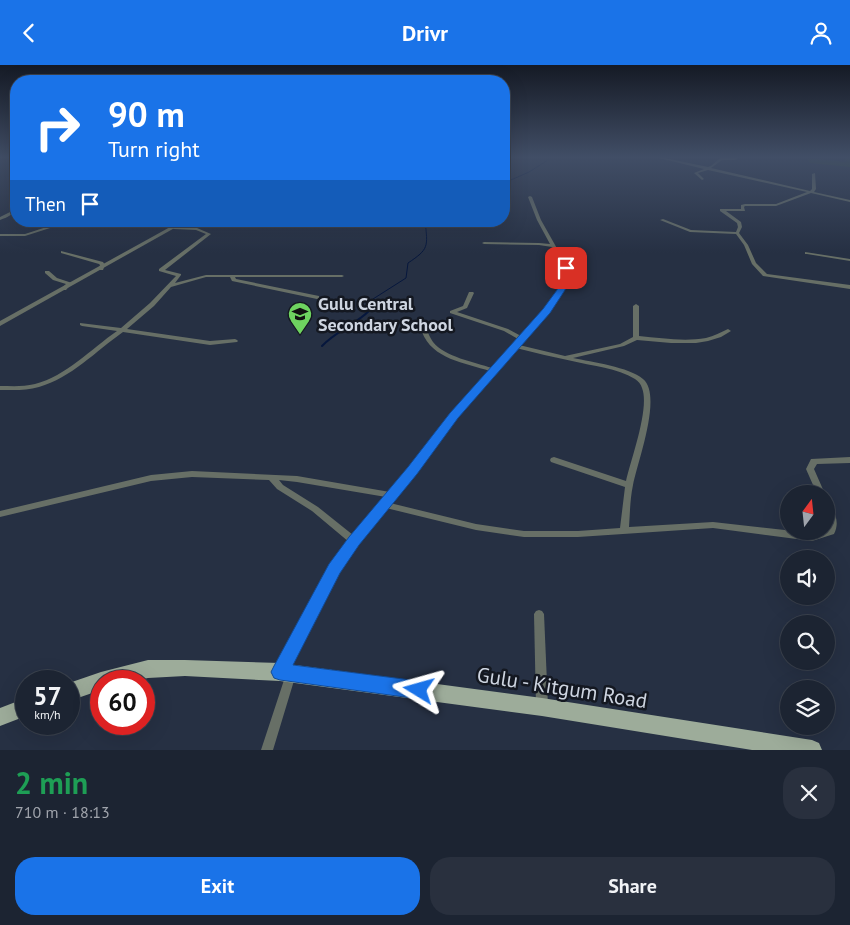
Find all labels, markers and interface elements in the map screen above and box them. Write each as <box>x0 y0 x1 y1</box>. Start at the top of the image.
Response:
icon: back <box>15 19 43 47</box>
text: Drivr <box>402 19 448 47</box>
icon: person <box>807 19 835 47</box>
text: 90 m <box>108 91 185 137</box>
icon: right <box>25 95 90 160</box>
text: Turn right <box>108 135 200 163</box>
icon: arrive <box>76 190 104 218</box>
text: Then <box>25 192 66 216</box>
pin <box>545 247 587 289</box>
icon: arrive <box>552 254 580 282</box>
place label: Gulu Central Secondary School <box>318 292 453 336</box>
school or university icon: Gulu Central Secondary School <box>287 301 313 335</box>
north arrow <box>780 485 835 540</box>
map controls <box>780 485 835 735</box>
button: sound <box>780 550 835 605</box>
button: search <box>780 615 835 670</box>
street label: Gulu - Kitgum Road <box>475 661 649 714</box>
position arrow <box>392 663 444 715</box>
speed limit sign: 60 <box>90 670 155 735</box>
text: 57 <box>33 680 62 712</box>
button: layers <box>780 680 835 735</box>
text: km/h <box>34 707 61 722</box>
text: 2 min <box>15 763 88 802</box>
button: close <box>783 767 835 819</box>
text: 710 m · 18:13 <box>15 802 110 822</box>
button: Exit <box>15 857 420 915</box>
button: Share <box>430 857 835 915</box>

